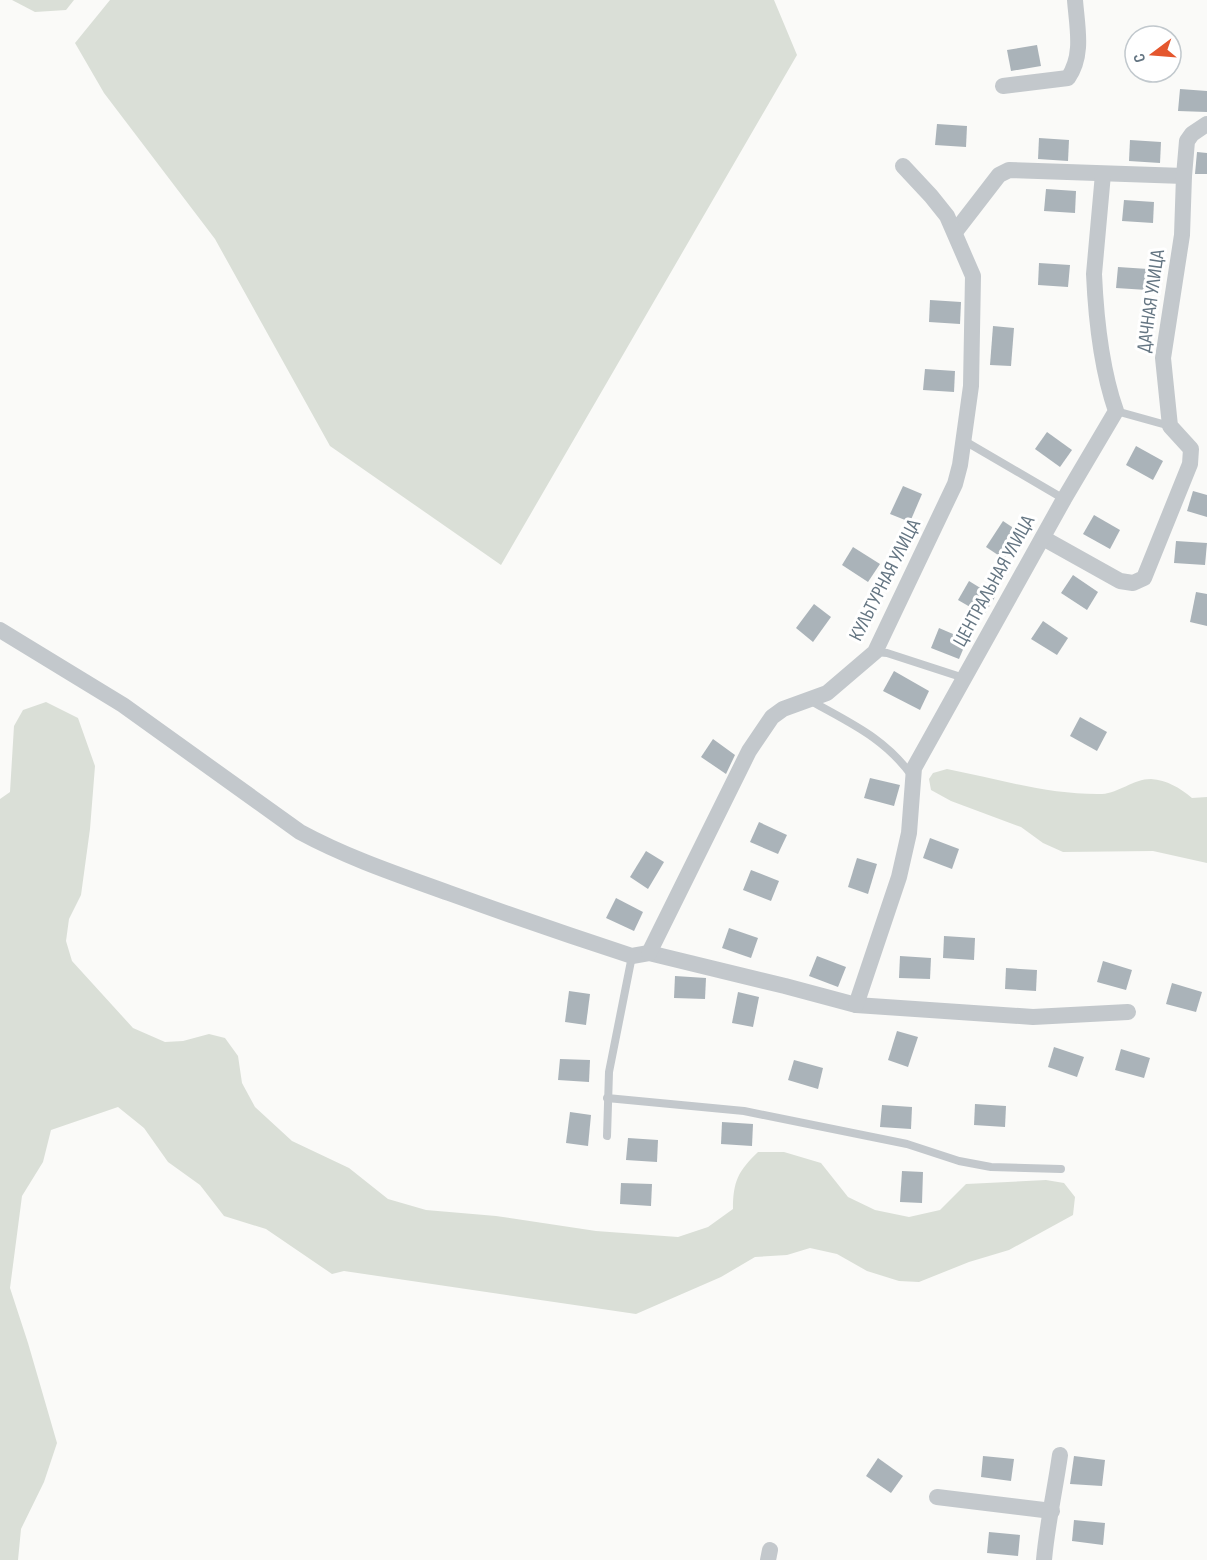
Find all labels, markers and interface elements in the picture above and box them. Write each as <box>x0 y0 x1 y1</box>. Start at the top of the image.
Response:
north arrow <box>1123 24 1183 84</box>
text: С <box>1130 51 1150 64</box>
street label: ДАЧНАЯ УЛИЦА <box>1132 248 1170 354</box>
street label: ЦЕНТРАЛЬНАЯ УЛИЦА <box>948 511 1040 651</box>
street label: КУЛЬТУРНАЯ УЛИЦА <box>844 515 926 645</box>

